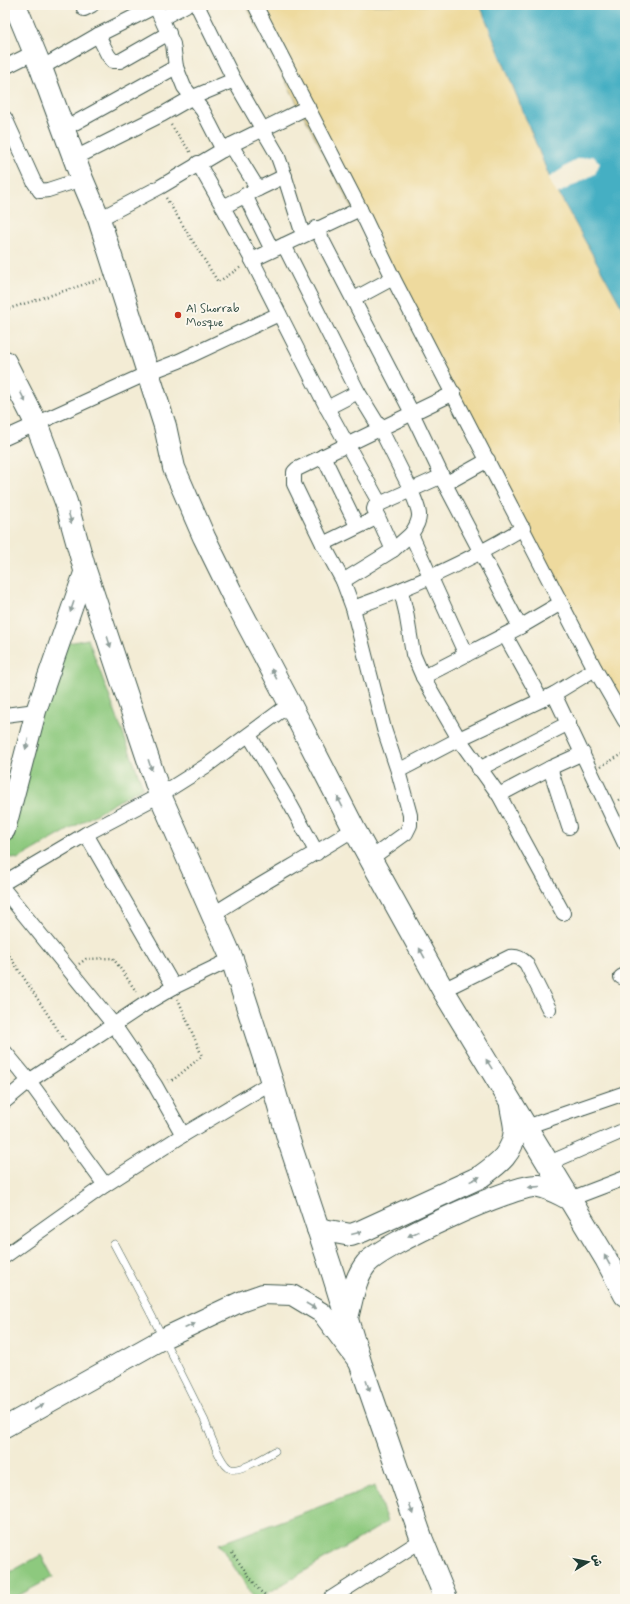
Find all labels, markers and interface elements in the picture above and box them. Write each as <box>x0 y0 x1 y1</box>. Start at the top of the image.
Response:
place label: Al Shorrab Mosque <box>186 301 240 331</box>
marker: Al Shorrab Mosque <box>173 310 183 320</box>
one-way arrow <box>20 391 26 403</box>
one-way arrow <box>67 512 73 524</box>
one-way arrow <box>69 602 75 614</box>
one-way arrow <box>106 636 112 648</box>
one-way arrow <box>271 668 277 679</box>
one-way arrow <box>24 738 30 750</box>
one-way arrow <box>147 759 153 771</box>
one-way arrow <box>337 796 343 807</box>
one-way arrow <box>419 947 426 958</box>
one-way arrow <box>485 1059 493 1069</box>
one-way arrow <box>469 1176 481 1182</box>
one-way arrow <box>527 1184 540 1191</box>
one-way arrow <box>351 1230 363 1236</box>
one-way arrow <box>408 1231 419 1237</box>
one-way arrow <box>604 1254 610 1266</box>
one-way arrow <box>305 1303 317 1310</box>
one-way arrow <box>185 1323 196 1329</box>
one-way arrow <box>366 1381 372 1393</box>
one-way arrow <box>33 1404 45 1411</box>
one-way arrow <box>409 1503 415 1515</box>
north arrow <box>568 1542 608 1582</box>
text: ش <box>589 1553 605 1568</box>

